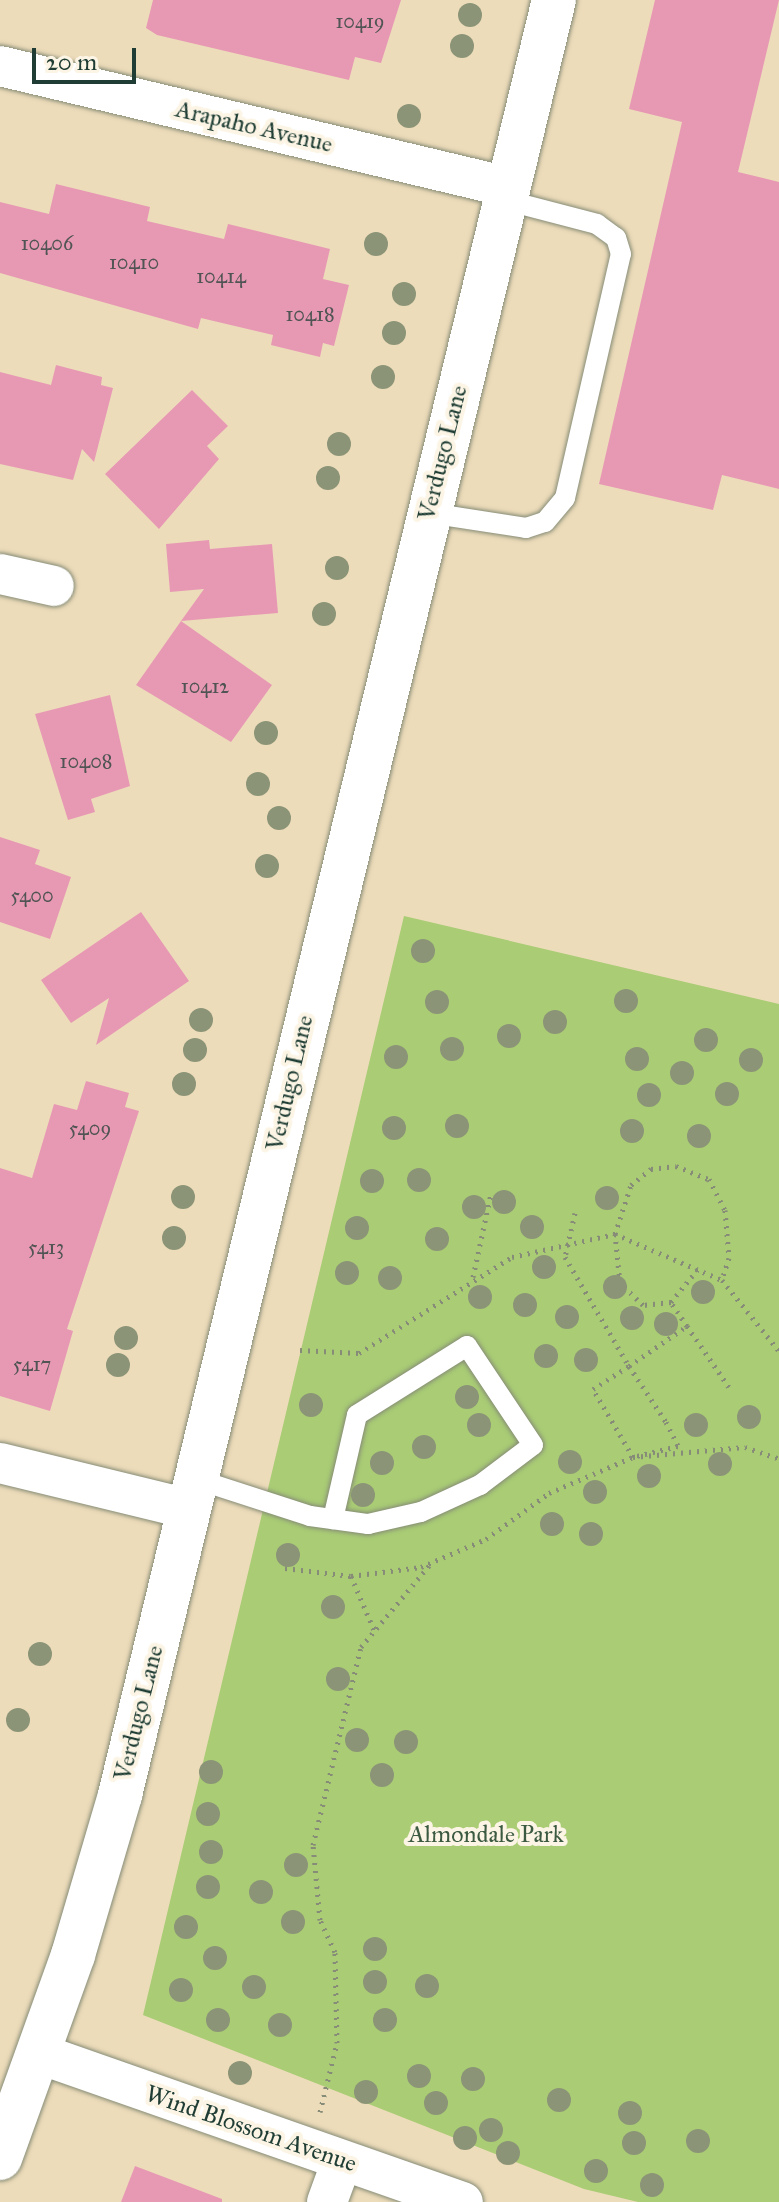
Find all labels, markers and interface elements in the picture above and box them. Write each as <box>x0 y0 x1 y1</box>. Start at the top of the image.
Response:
house number: 10419 <box>335 9 385 33</box>
scale bar <box>36 32 140 82</box>
text: 20 m <box>46 47 97 77</box>
street label: Arapaho Avenue <box>173 95 335 159</box>
house number: 10406 <box>21 231 73 255</box>
house number: 10410 <box>109 250 159 274</box>
house number: 10414 <box>196 264 246 288</box>
house number: 10418 <box>285 302 335 326</box>
street label: Verdugo Lane <box>412 382 474 524</box>
house number: 10412 <box>181 674 229 698</box>
house number: 10408 <box>60 749 112 773</box>
house number: 5400 <box>10 883 54 907</box>
street label: Verdugo Lane <box>260 1012 320 1154</box>
house number: 5409 <box>69 1116 111 1140</box>
house number: 5413 <box>28 1235 64 1259</box>
house number: 5417 <box>13 1352 51 1376</box>
street label: Verdugo Lane <box>108 1642 170 1784</box>
park label: Almondale Park <box>408 1821 564 1849</box>
street label: Wind Blossom Avenue <box>142 2079 360 2179</box>

